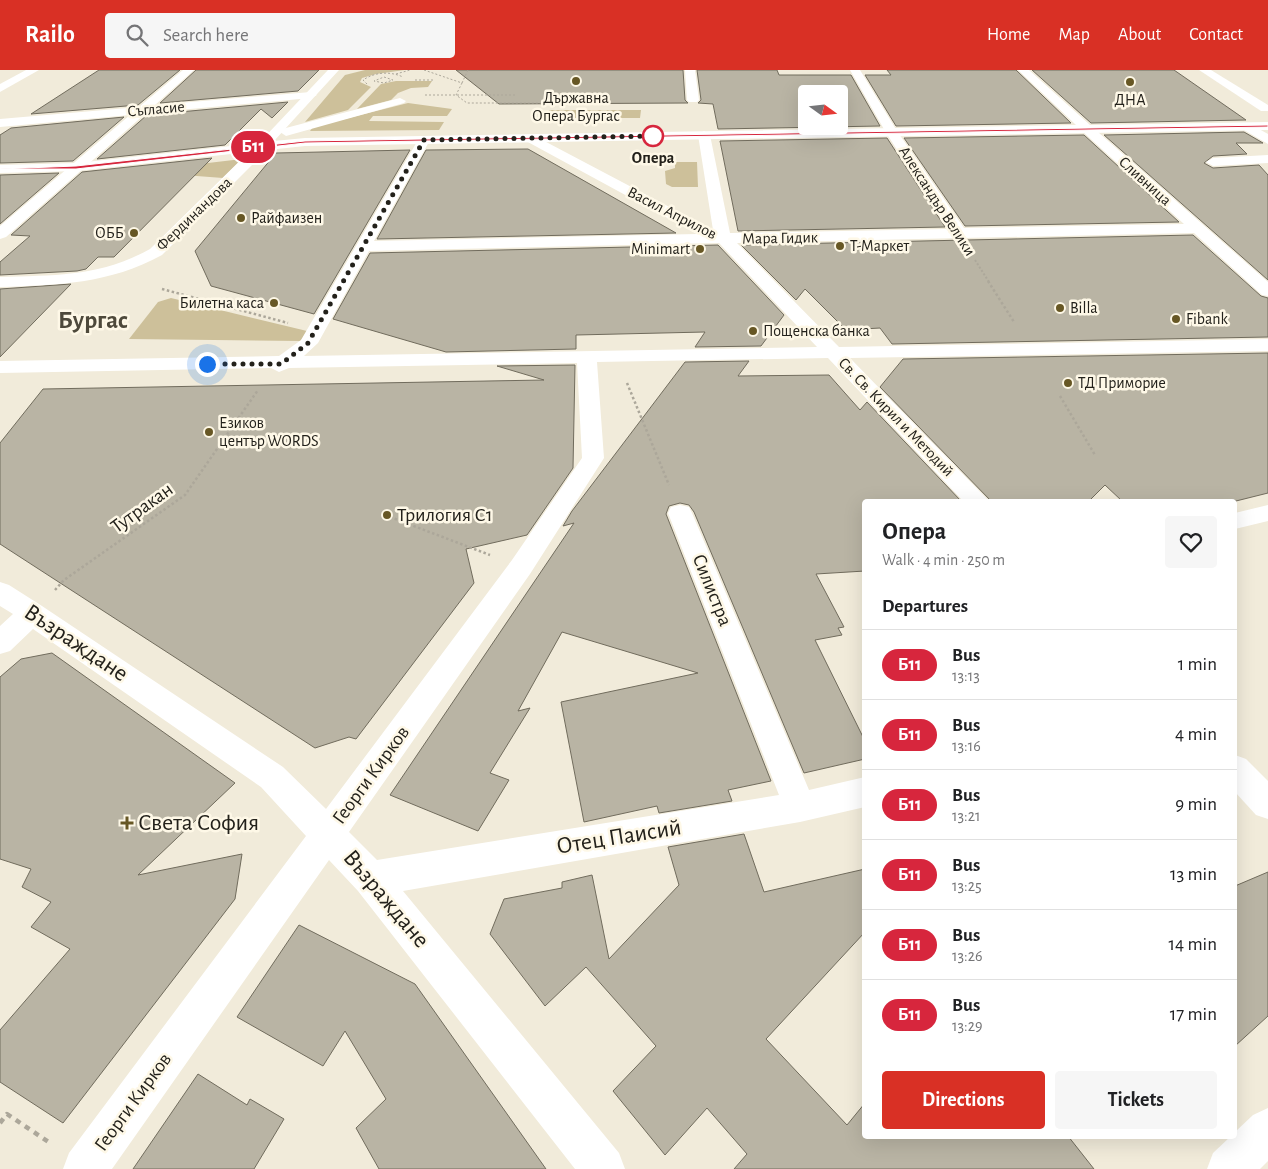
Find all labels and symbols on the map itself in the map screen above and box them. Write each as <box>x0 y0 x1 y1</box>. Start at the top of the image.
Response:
marker: Държавна Опера Бургас <box>570 75 582 87</box>
marker: ДНА <box>1124 76 1136 88</box>
north arrow <box>798 85 848 135</box>
place label: Държавна Опера Бургас <box>532 90 620 125</box>
place label: ДНА <box>1114 92 1146 108</box>
street label: Съгласие <box>127 99 185 119</box>
marker: Опера <box>642 125 664 147</box>
line badge: Б11 <box>224 131 282 163</box>
street label: Александър Велики <box>896 143 978 259</box>
place label: Опера <box>632 150 675 166</box>
street label: Сливница <box>1116 153 1174 209</box>
street label: Фердинандова <box>153 174 235 254</box>
street label: Васил Априлов <box>625 184 719 242</box>
place label: Райфаизен <box>251 210 322 226</box>
marker: Райфаизен <box>235 212 247 224</box>
place label: ОББ <box>95 225 124 241</box>
marker: ОББ <box>128 227 140 239</box>
street label: Мара Гидик <box>742 229 819 247</box>
place label: Т-Маркет <box>850 238 910 254</box>
marker: Т-Маркет <box>834 240 846 252</box>
place label: Minimart <box>631 241 690 257</box>
marker: Minimart <box>694 243 706 255</box>
place label: Билетна каса <box>180 295 264 311</box>
marker: Билетна каса <box>268 297 280 309</box>
place label: Billa <box>1070 300 1098 316</box>
marker: Billa <box>1054 302 1066 314</box>
district label: Бургас <box>58 308 128 333</box>
place label: Fibank <box>1186 311 1229 327</box>
marker: Fibank <box>1170 313 1182 325</box>
place label: Пощенска банка <box>763 323 870 339</box>
marker: Пощенска банка <box>747 325 759 337</box>
your location <box>195 352 220 377</box>
street label: Св. Св. Кирил и Методий <box>835 355 957 479</box>
place label: ТД Приморие <box>1078 375 1166 391</box>
marker: ТД Приморие <box>1062 377 1074 389</box>
place label: Езиков център WORDS <box>219 415 319 449</box>
marker: Езиков център WORDS <box>203 426 215 438</box>
street label: Тутракан <box>107 479 177 537</box>
place label: Трилогия С1 <box>397 505 493 525</box>
marker: Трилогия С1 <box>381 509 393 521</box>
street label: Силистра <box>689 551 735 629</box>
street label: Възраждане <box>20 600 132 686</box>
street label: Георги Кирков <box>329 722 413 828</box>
place label: Света София <box>138 811 259 835</box>
street label: Отец Паисий <box>555 815 683 859</box>
marker: Света София <box>120 816 134 830</box>
street label: Възраждане <box>338 845 434 953</box>
street label: Георги Кирков <box>91 1049 175 1155</box>

